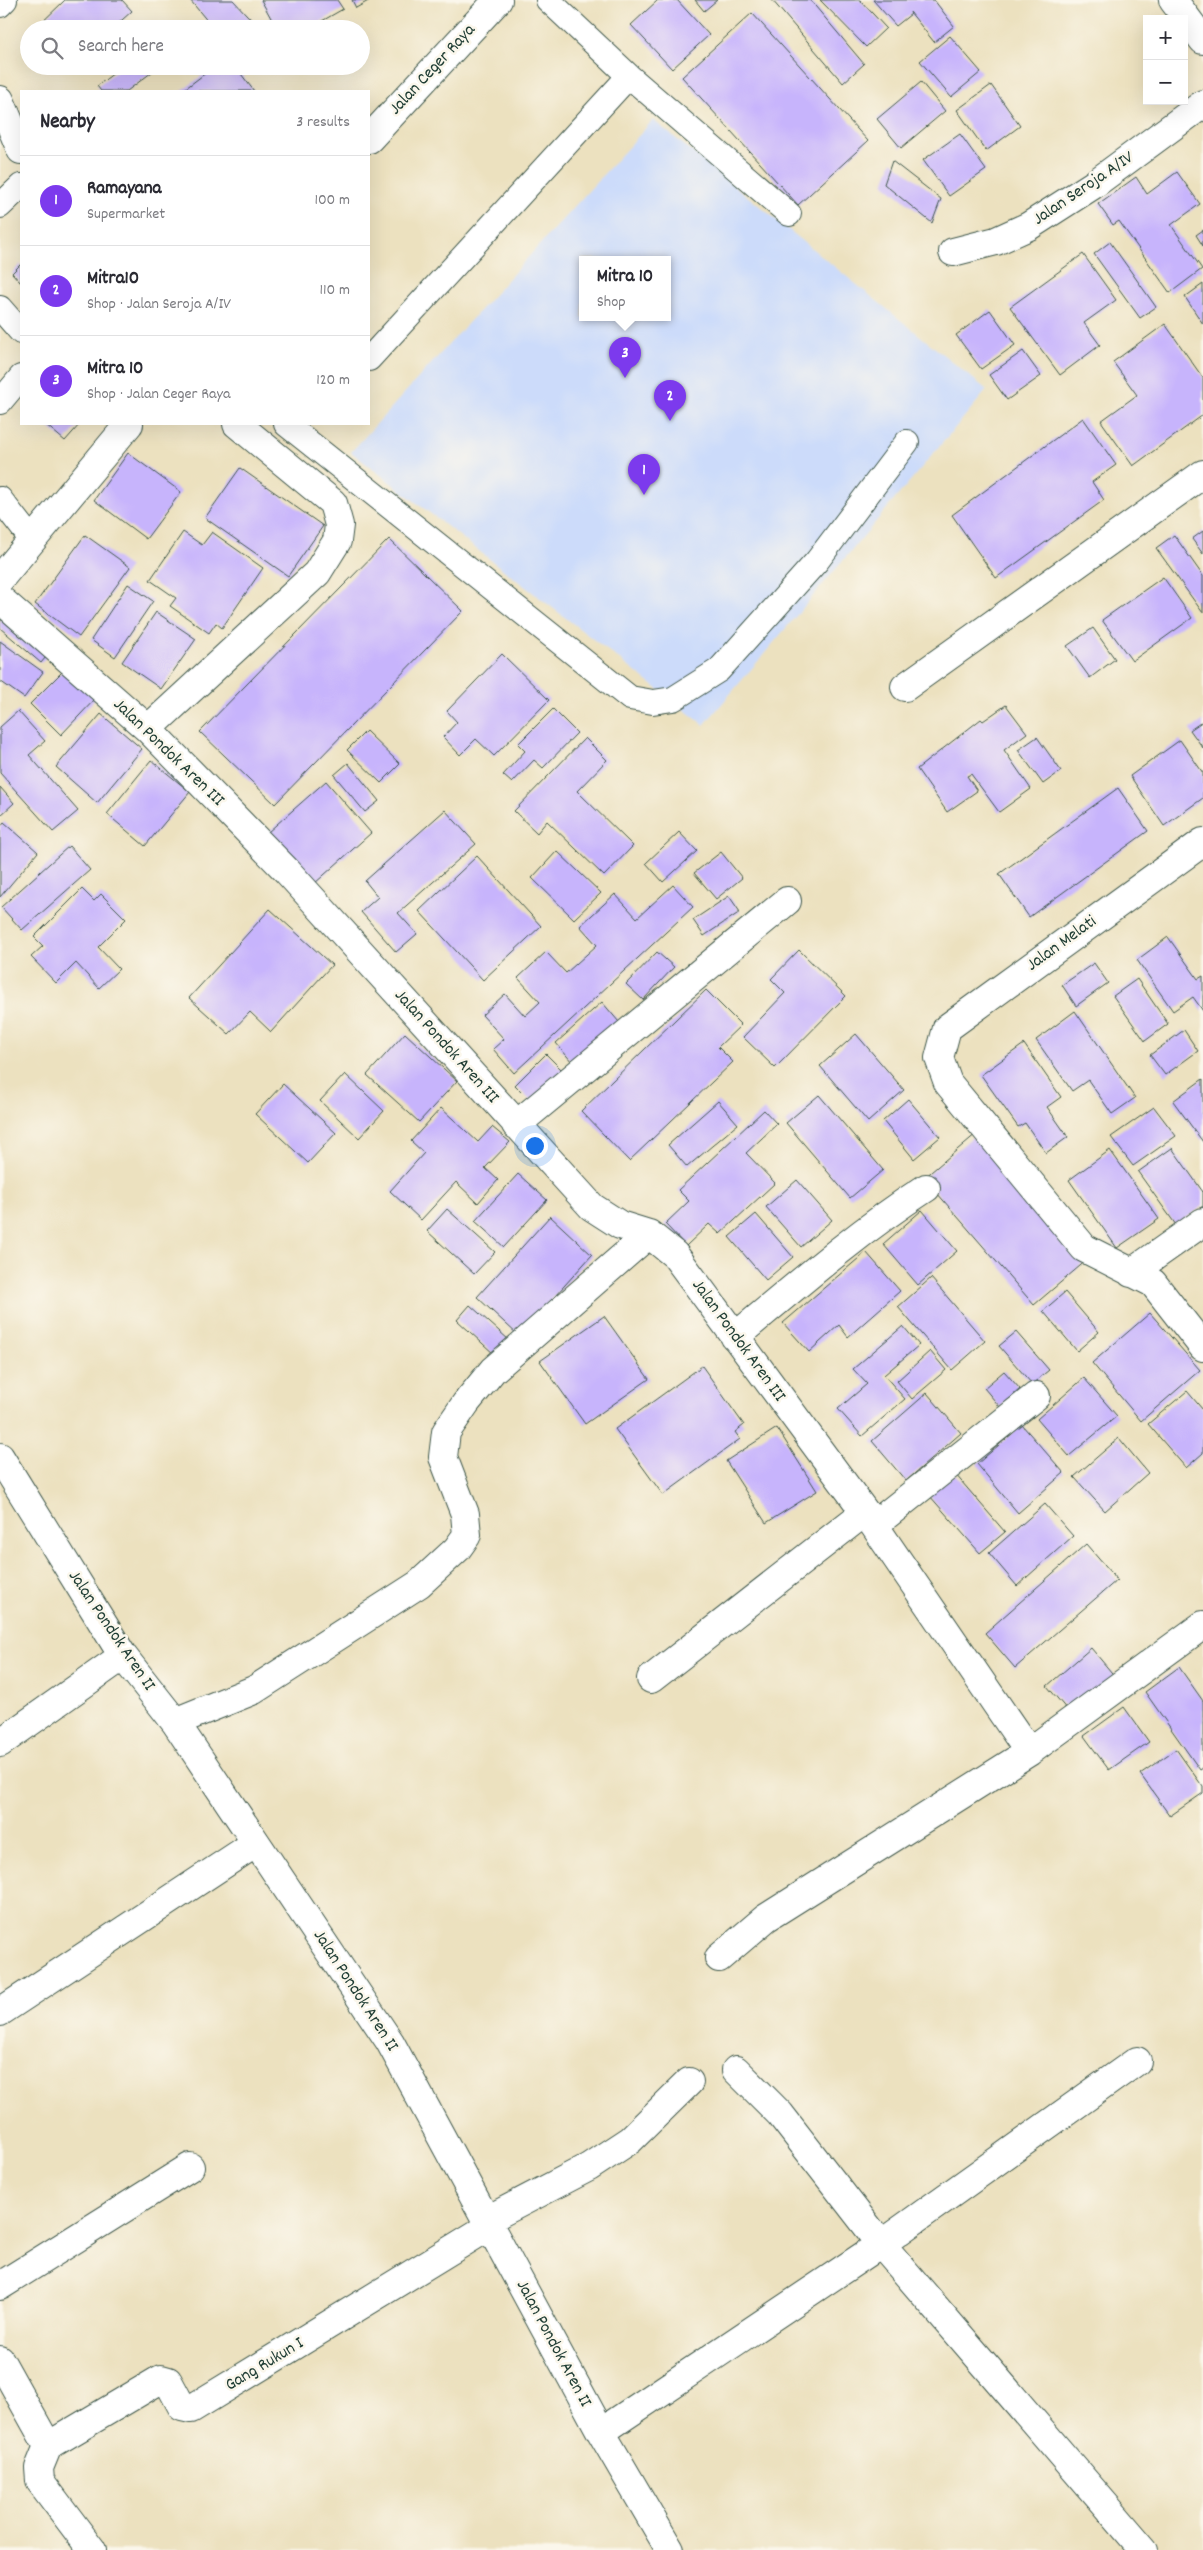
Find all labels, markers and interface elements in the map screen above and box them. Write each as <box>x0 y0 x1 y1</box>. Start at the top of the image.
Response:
map controls <box>1143 15 1188 105</box>
button: + <box>1143 15 1188 60</box>
street label: Jalan Ceger Raya <box>384 18 482 121</box>
search box <box>20 20 370 75</box>
icon: search <box>38 34 66 62</box>
text: Search here <box>78 34 164 61</box>
button: − <box>1143 60 1188 105</box>
text: Nearby <box>40 108 95 138</box>
text: 3 results <box>296 111 350 134</box>
street label: Jalan Seroja A/IV <box>1028 146 1140 232</box>
text: Ramayana <box>87 176 161 203</box>
text: 1 <box>54 189 58 212</box>
text: 100 m <box>314 189 350 212</box>
text: Supermarket <box>87 203 165 226</box>
popup <box>579 256 671 321</box>
text: Mitra 10 <box>597 264 653 291</box>
text: Mitra10 <box>87 266 139 293</box>
text: 2 <box>53 279 60 302</box>
text: 110 m <box>320 279 350 302</box>
text: Shop <box>597 291 626 314</box>
text: Shop · Jalan Seroja A/IV <box>87 293 231 316</box>
pin: 3 <box>609 337 641 378</box>
text: Mitra 10 <box>87 356 143 383</box>
text: 3 <box>52 369 60 392</box>
text: 120 m <box>316 369 350 392</box>
pin: 2 <box>654 380 686 421</box>
text: Shop · Jalan Ceger Raya <box>87 383 230 406</box>
pin: 1 <box>628 454 660 495</box>
street label: Jalan Pondok Aren III <box>107 693 230 813</box>
street label: Jalan Melati <box>1022 910 1102 978</box>
street label: Jalan Pondok Aren III <box>388 984 504 1110</box>
your location <box>522 1133 548 1159</box>
street label: Jalan Pondok Aren III <box>685 1275 791 1408</box>
street label: Jalan Pondok Aren II <box>61 1566 161 1697</box>
street label: Jalan Pondok Aren II <box>306 1925 404 2057</box>
street label: Jalan Pondok Aren II <box>509 2276 597 2412</box>
street label: Gang Rukun I <box>221 2332 309 2398</box>

